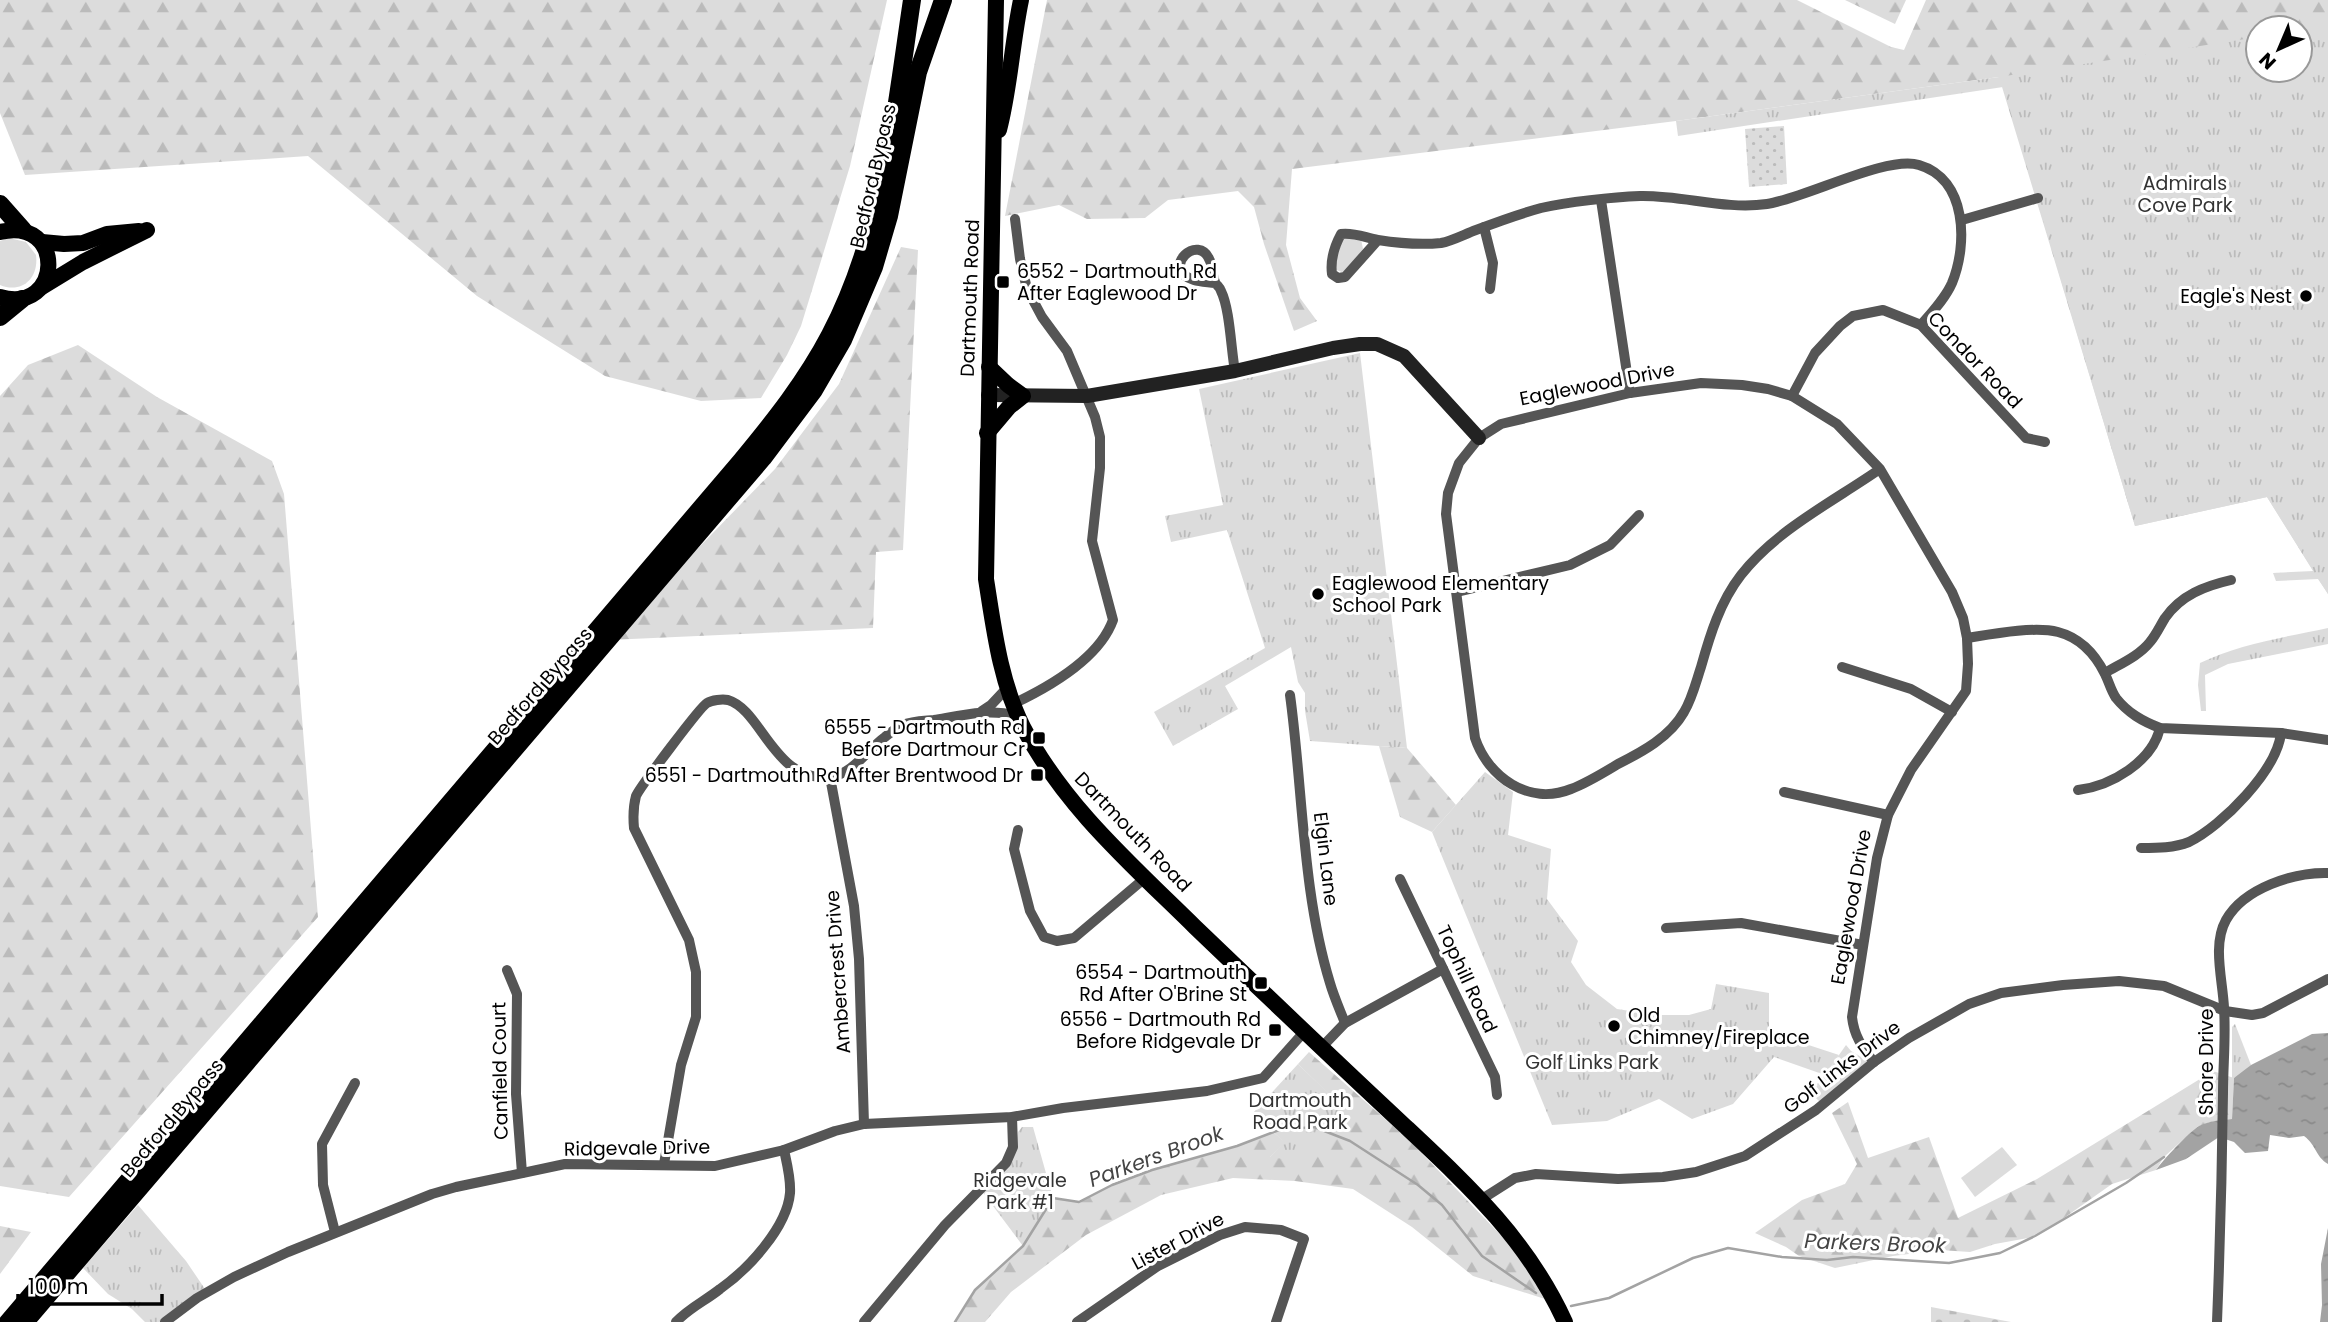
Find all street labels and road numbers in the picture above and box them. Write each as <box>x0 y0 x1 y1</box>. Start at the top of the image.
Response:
street label: Bedford Bypass <box>843 101 903 251</box>
street label: Dartmouth Road <box>954 219 986 377</box>
street label: Condor Road <box>1922 305 2028 415</box>
street label: Eaglewood Drive <box>1517 356 1677 412</box>
street label: Bedford Bypass <box>481 621 599 751</box>
street label: Dartmouth Road <box>1069 766 1197 898</box>
street label: Elgin Lane <box>1307 811 1345 907</box>
street label: Eaglewood Drive <box>1824 827 1878 987</box>
street label: Ambercrest Drive <box>819 889 857 1055</box>
street label: Tophill Road <box>1430 921 1504 1037</box>
street label: Canfield Court <box>485 1002 515 1140</box>
street label: Shore Drive <box>2193 1008 2220 1116</box>
street label: Golf Links Drive <box>1778 1014 1906 1120</box>
street label: Bedford Bypass <box>114 1053 230 1183</box>
street label: Ridgevale Drive <box>564 1133 710 1163</box>
street label: Lister Drive <box>1127 1205 1229 1277</box>

